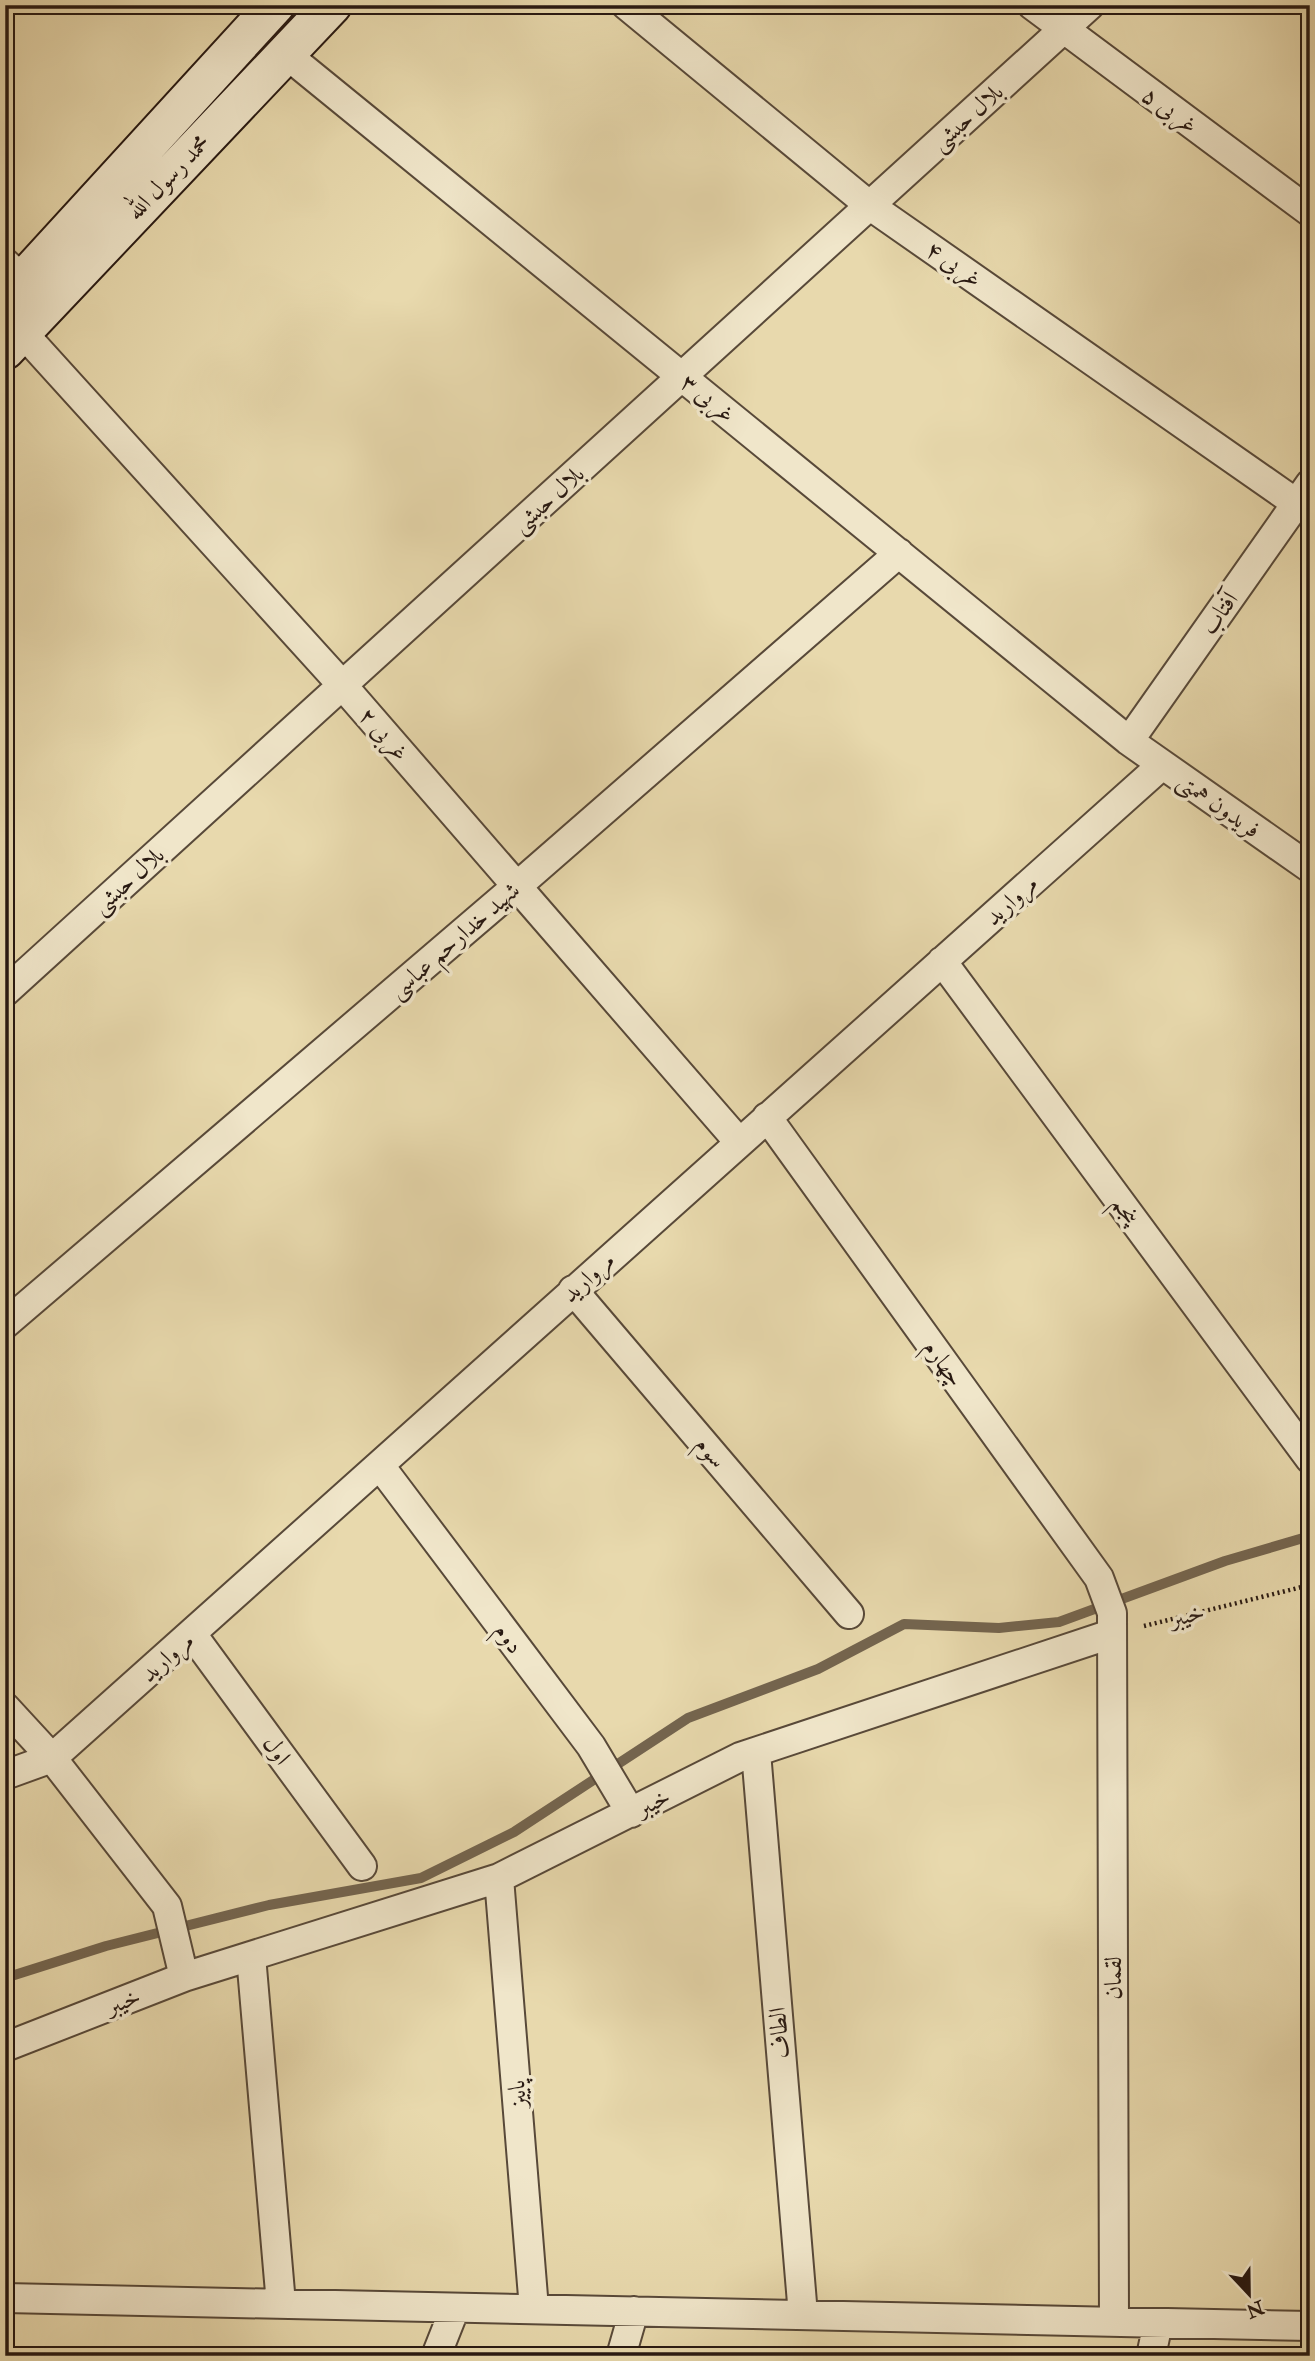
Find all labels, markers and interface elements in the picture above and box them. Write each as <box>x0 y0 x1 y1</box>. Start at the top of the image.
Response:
street label: بلال حبشی <box>924 77 1011 159</box>
street label: ۵ غربی <box>1135 80 1204 142</box>
street label: محمد رسول الله <box>117 125 217 227</box>
street label: ۴ غربی <box>919 234 988 296</box>
street label: ۳ غربی <box>673 367 741 431</box>
street label: بلال حبشی <box>505 459 592 541</box>
street label: آفتاب <box>1194 583 1247 641</box>
street label: ۲ غربی <box>351 701 416 768</box>
street label: فریدون همتی <box>1170 766 1266 846</box>
street label: بلال حبشی <box>85 840 172 922</box>
street label: مروارید <box>978 868 1045 933</box>
street label: شهید خدارحم عباسی <box>382 875 530 1010</box>
street label: پنجم <box>1100 1190 1148 1236</box>
street label: مروارید <box>555 1245 622 1310</box>
street label: چهارم <box>912 1334 971 1396</box>
street label: سوم <box>684 1430 733 1478</box>
street label: خیبر <box>1164 1596 1208 1635</box>
street label: دوم <box>483 1616 530 1663</box>
street label: مروارید <box>134 1625 201 1690</box>
street label: اول <box>255 1729 298 1771</box>
street label: خیبر <box>628 1781 676 1826</box>
street label: لقمان <box>1098 1956 1129 2000</box>
street label: خیبر <box>99 1981 145 2023</box>
street label: الطاف <box>762 2006 797 2060</box>
street label: پاییز <box>501 2077 535 2112</box>
north arrow <box>1214 2260 1284 2330</box>
text: N <box>1242 2294 1268 2324</box>

